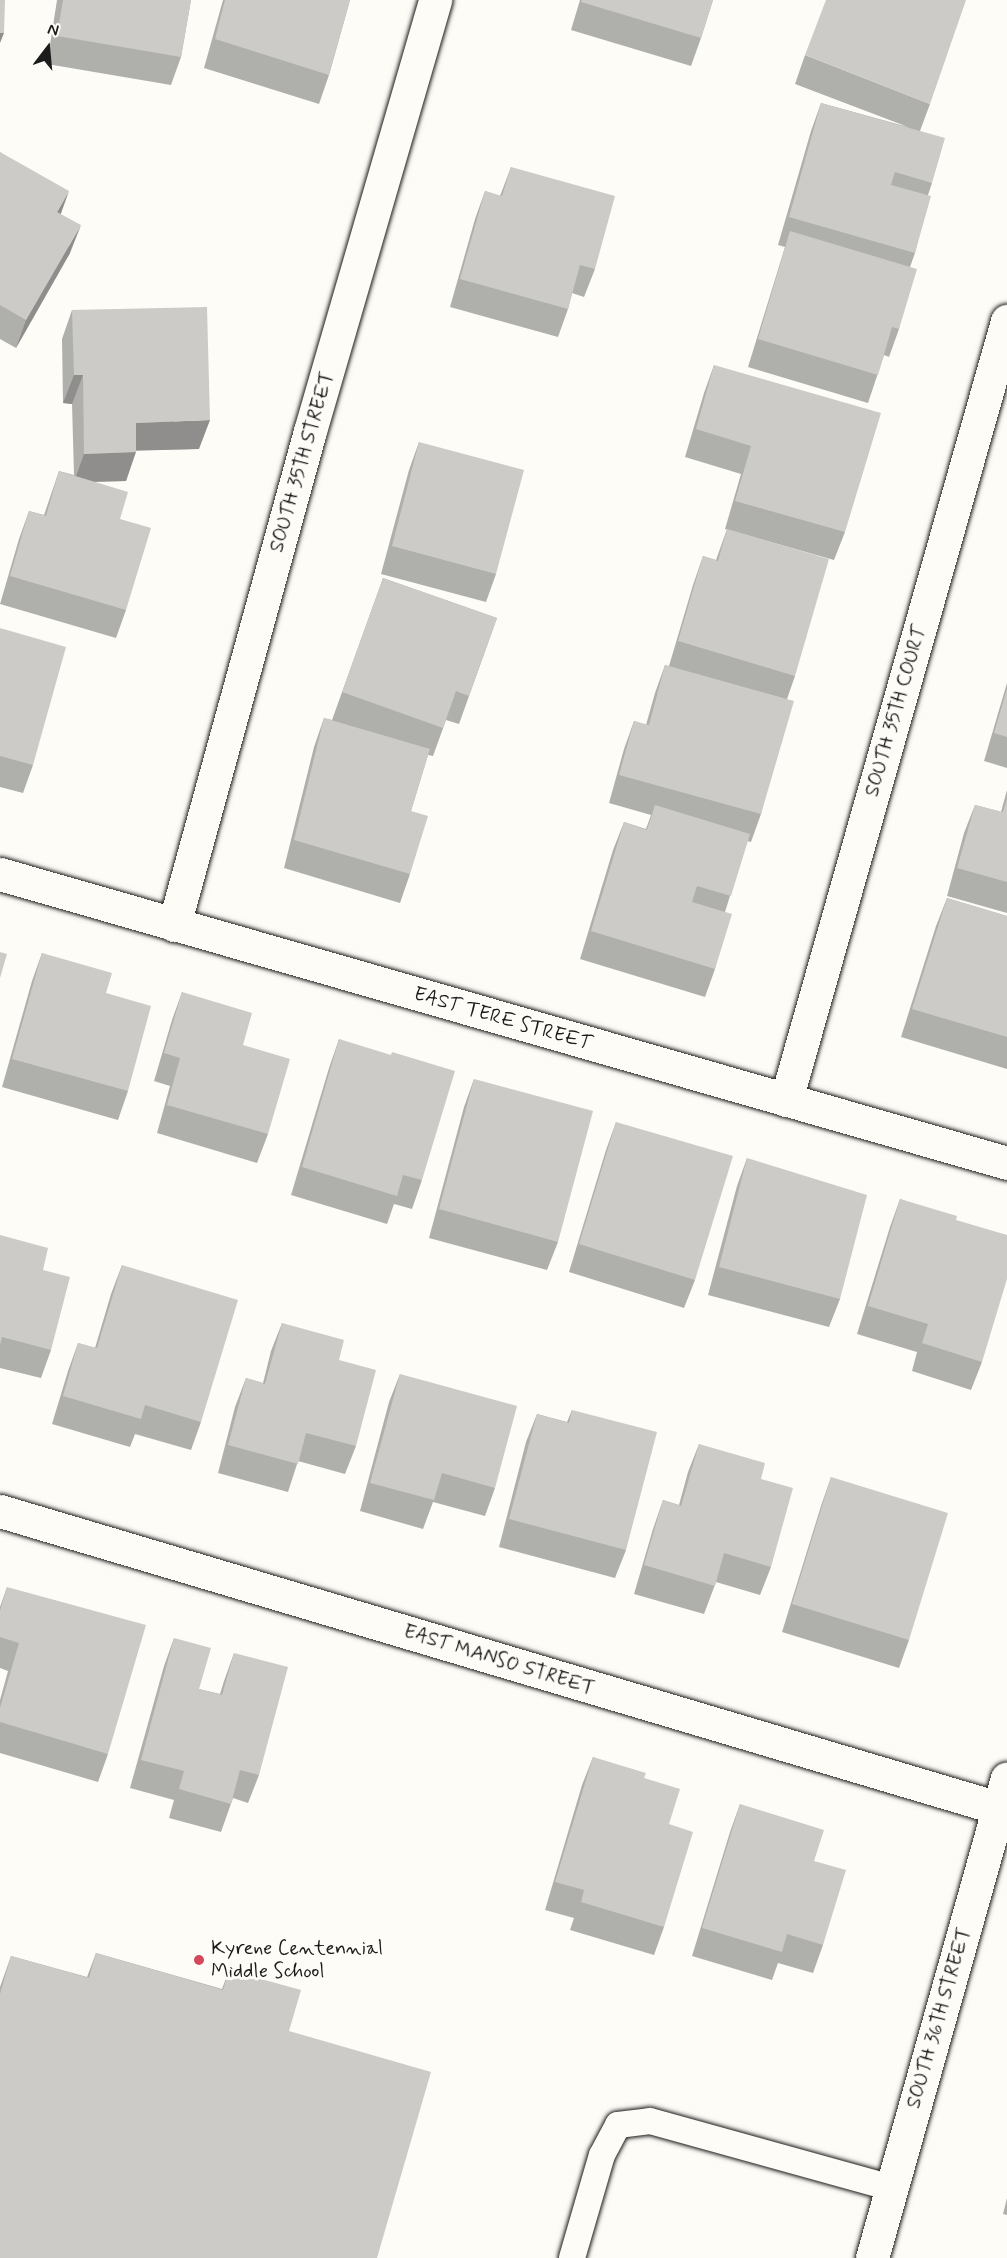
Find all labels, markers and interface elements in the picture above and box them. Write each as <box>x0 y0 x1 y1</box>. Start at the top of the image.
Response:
north arrow <box>18 18 78 78</box>
text: N <box>45 19 61 42</box>
street label: SOUTH 35TH STREET <box>264 368 340 556</box>
street label: SOUTH 35TH COURT <box>860 622 932 800</box>
street label: EAST TERE STREET <box>413 982 593 1056</box>
street label: EAST MANSO STREET <box>398 1619 600 1701</box>
street label: SOUTH 36TH STREET <box>901 1924 977 2112</box>
place label: Kyrene Centennial Middle School <box>211 1936 372 1983</box>
marker: Kyrene Centennial Middle School <box>192 1953 206 1967</box>

